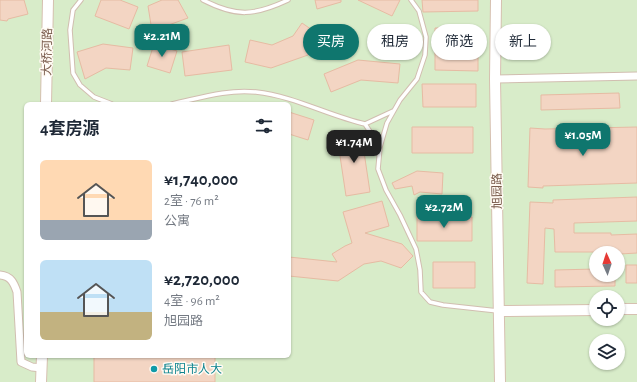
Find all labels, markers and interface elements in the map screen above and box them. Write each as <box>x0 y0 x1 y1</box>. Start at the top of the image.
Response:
pin: ¥2.21M <box>129 24 195 58</box>
chip: 买房 <box>303 24 359 60</box>
chip: 租房 <box>367 24 423 60</box>
chip: 筛选 <box>431 24 487 60</box>
chip: 新上 <box>495 24 551 60</box>
street label: 大桥河路 <box>40 28 53 76</box>
text: ¥2.21M <box>143 30 181 43</box>
icon: filters <box>253 115 275 137</box>
text: 4套房源 <box>40 120 100 137</box>
pin: ¥1.05M <box>550 123 616 157</box>
text: ¥1.05M <box>564 129 602 142</box>
pin: ¥1.74M <box>321 130 387 164</box>
text: ¥1.74M <box>335 136 373 149</box>
text: ¥1,740,000 <box>164 171 238 188</box>
street label: 旭园路 <box>490 173 503 209</box>
icon: home <box>72 176 120 224</box>
text: 2室 · 76 m² <box>164 195 219 208</box>
pin: ¥2.72M <box>411 195 477 229</box>
text: ¥2.72M <box>425 201 463 214</box>
text: 公寓 <box>164 215 190 228</box>
north arrow <box>589 246 625 282</box>
map controls <box>589 246 625 370</box>
text: ¥2,720,000 <box>164 271 240 288</box>
icon: home <box>72 276 120 324</box>
button: locate <box>589 290 625 326</box>
text: 4室 · 96 m² <box>164 295 220 308</box>
text: 旭园路 <box>164 315 203 328</box>
button: layers <box>589 334 625 370</box>
place label: 岳阳市人大 <box>162 362 222 375</box>
marker: 岳阳市人大 <box>149 364 159 374</box>

